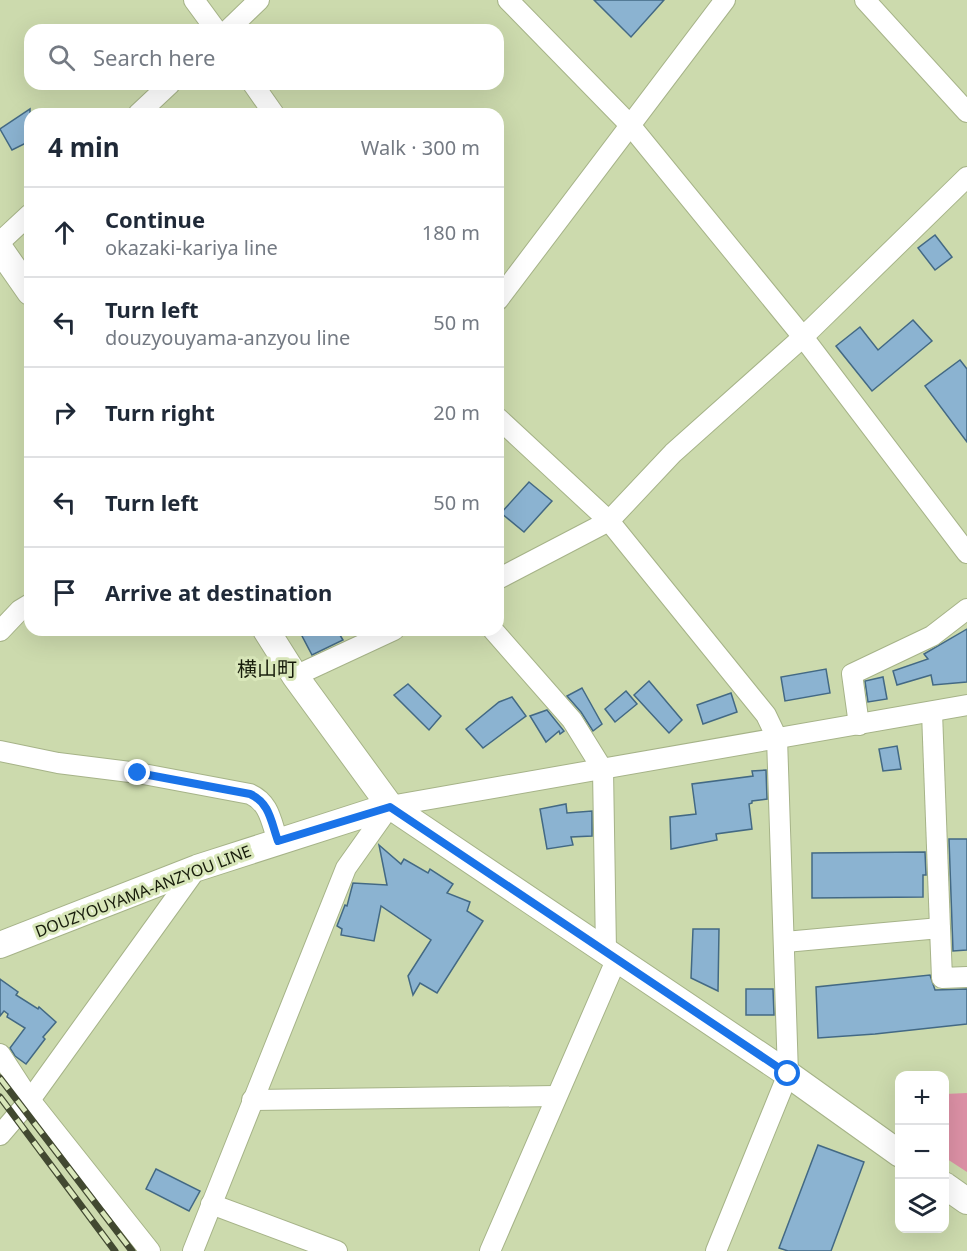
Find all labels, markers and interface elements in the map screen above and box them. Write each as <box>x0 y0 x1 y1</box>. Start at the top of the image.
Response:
search box <box>24 24 504 90</box>
icon: search <box>45 41 78 74</box>
text: Search here <box>93 42 215 72</box>
text: 4 min <box>48 129 120 165</box>
text: Walk · 300 m <box>361 134 480 161</box>
text: Continue <box>105 204 205 234</box>
icon: ahead <box>48 216 81 249</box>
text: 180 m <box>422 219 480 246</box>
text: okazaki-kariya line <box>105 234 278 261</box>
text: Turn left <box>105 294 199 324</box>
icon: left <box>48 306 81 339</box>
text: 50 m <box>433 309 480 336</box>
text: douzyouyama-anzyou line <box>105 324 350 351</box>
icon: right <box>48 396 81 429</box>
text: Turn right <box>105 397 215 427</box>
text: 20 m <box>433 399 480 426</box>
icon: left <box>48 486 81 519</box>
text: Turn left <box>105 487 199 517</box>
text: 50 m <box>433 489 480 516</box>
icon: arrive <box>48 576 81 609</box>
text: Arrive at destination <box>105 577 332 607</box>
district label: 横山町 <box>237 655 297 682</box>
route end <box>124 759 150 785</box>
street label: DOUZYOUYAMA-ANZYOU LINE <box>32 840 254 942</box>
route start <box>774 1060 800 1086</box>
map controls <box>895 1071 949 1233</box>
button: + <box>895 1071 949 1125</box>
button: − <box>895 1125 949 1179</box>
button: layers <box>895 1179 949 1233</box>

